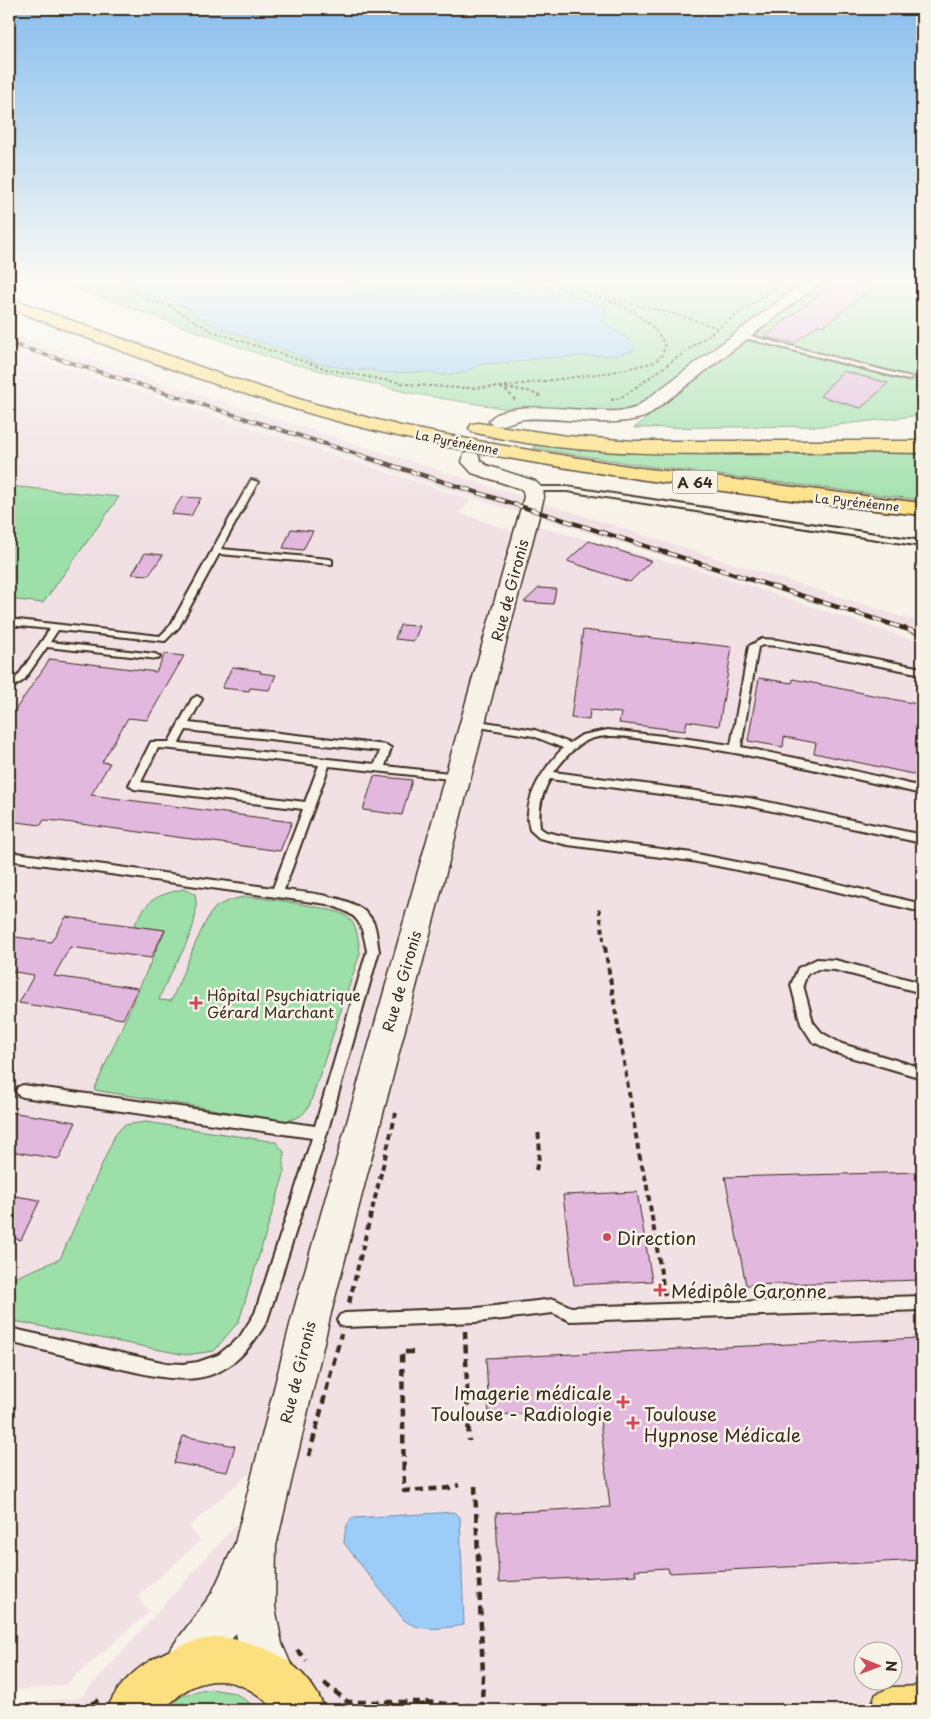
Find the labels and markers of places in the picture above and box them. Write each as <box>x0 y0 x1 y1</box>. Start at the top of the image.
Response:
place label: Hôpital Psychiatrique Gérard Marchant <box>207 983 361 1023</box>
marker: Hôpital Psychiatrique Gérard Marchant <box>189 996 203 1010</box>
place label: Direction <box>617 1224 696 1251</box>
marker: Direction <box>601 1231 613 1243</box>
place label: Médipôle Garonne <box>671 1277 827 1304</box>
marker: Médipôle Garonne <box>653 1283 667 1297</box>
place label: Imagerie médicale Toulouse - Radiologie <box>431 1379 612 1427</box>
marker: Imagerie médicale Toulouse - Radiologie <box>616 1395 630 1409</box>
place label: Toulouse Hypnose Médicale <box>644 1400 801 1448</box>
marker: Toulouse Hypnose Médicale <box>626 1416 640 1430</box>

